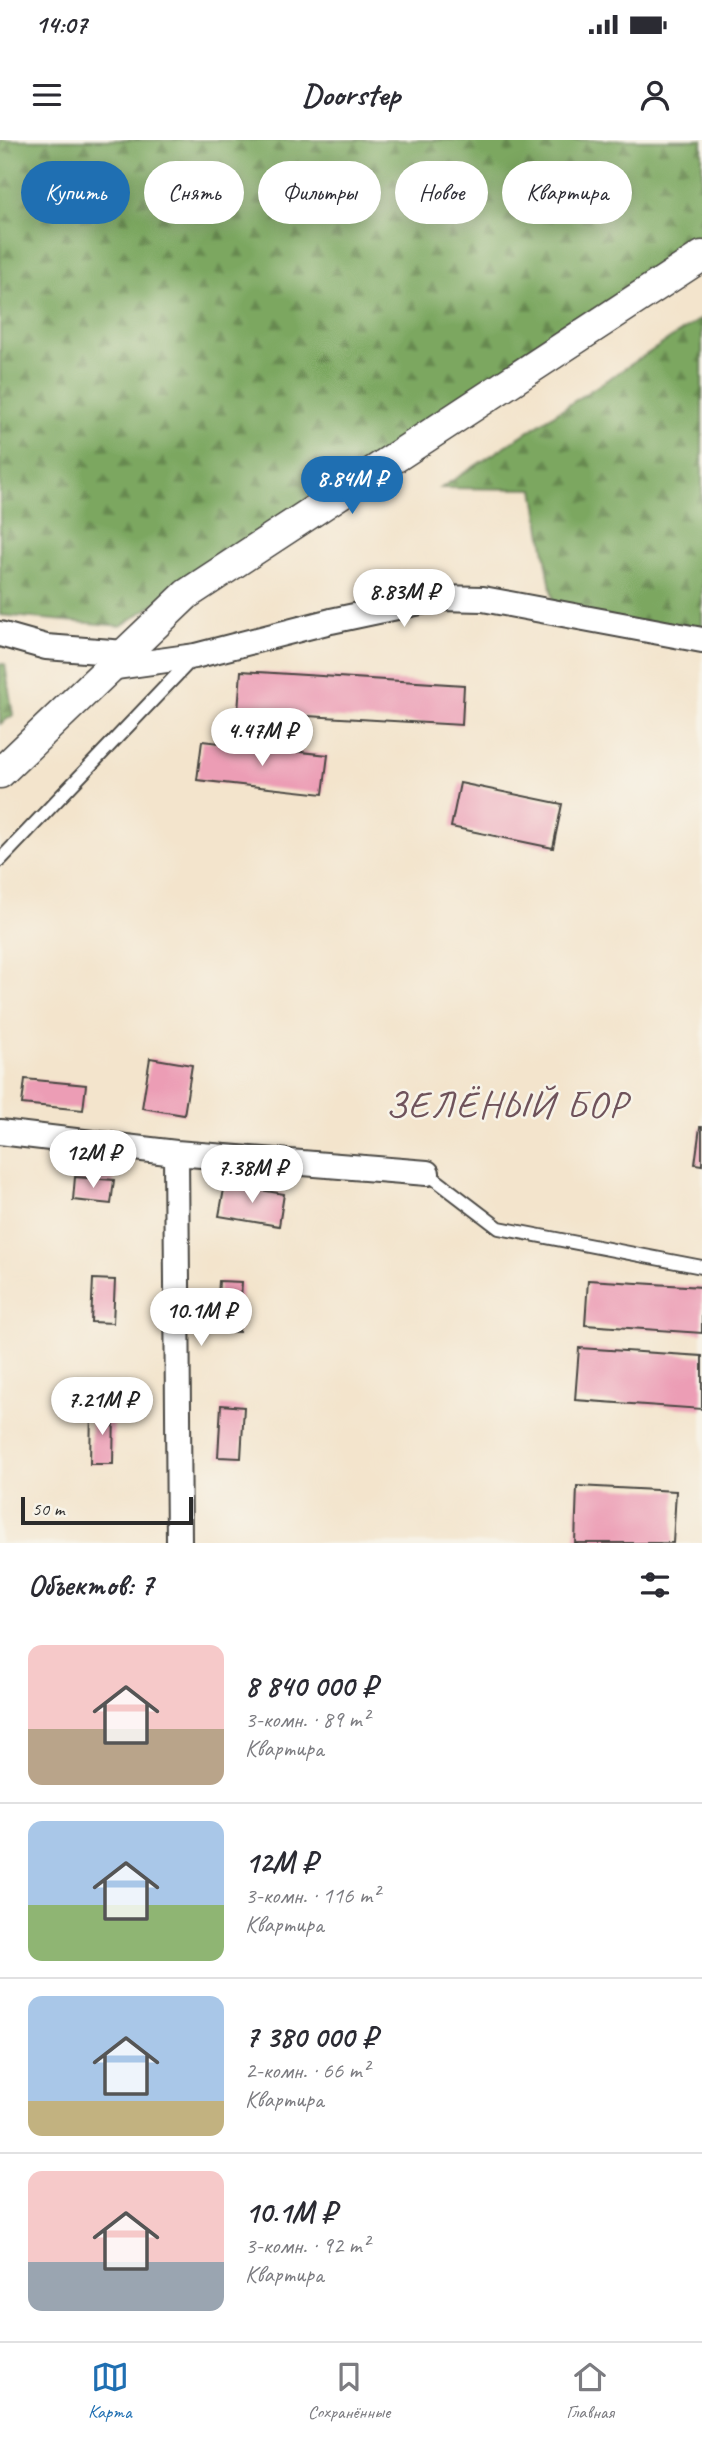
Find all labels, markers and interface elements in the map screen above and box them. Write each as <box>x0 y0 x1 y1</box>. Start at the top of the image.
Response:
text: 14:07 <box>35 8 87 41</box>
text: Doorstep <box>302 74 400 115</box>
icon: menu <box>28 76 66 114</box>
icon: person <box>636 76 674 114</box>
chip: Купить <box>21 161 130 224</box>
chip: Снять <box>144 161 244 224</box>
chip: Фильтры <box>258 161 381 224</box>
chip: Новое <box>395 161 488 224</box>
chip: Квартира <box>502 161 632 224</box>
pin: 8.84M ₽ <box>287 456 417 516</box>
text: 8.84M ₽ <box>317 464 387 493</box>
pin: 8.83M ₽ <box>339 570 469 629</box>
text: 8.83M ₽ <box>369 577 439 606</box>
pin: 4.47M ₽ <box>197 708 327 768</box>
text: 4.47M ₽ <box>227 716 297 745</box>
district label: ЗЕЛЁНЫЙ БОР <box>385 1081 632 1128</box>
pin: 12M ₽ <box>44 1130 142 1190</box>
text: 12M ₽ <box>66 1138 120 1167</box>
pin: 7.38M ₽ <box>187 1146 317 1205</box>
text: 7.38M ₽ <box>217 1153 287 1182</box>
pin: 10.1M ₽ <box>136 1288 266 1348</box>
text: 10.1M ₽ <box>166 1296 236 1325</box>
pin: 7.21M ₽ <box>37 1378 167 1437</box>
text: 7.21M ₽ <box>67 1385 137 1414</box>
scale bar <box>21 1494 192 1526</box>
text: 50 m <box>32 1497 64 1521</box>
text: Объектов: 7 <box>28 1566 153 1604</box>
icon: filters <box>636 1566 674 1604</box>
text: 8 840 000 ₽ <box>245 1667 377 1705</box>
icon: home <box>84 1673 168 1757</box>
text: 3-комн. · 89 m² <box>245 1705 369 1734</box>
text: Квартира <box>245 1734 323 1763</box>
text: 12M ₽ <box>245 1843 317 1881</box>
icon: home <box>84 1849 168 1933</box>
text: 3-комн. · 116 m² <box>245 1881 379 1910</box>
text: Квартира <box>245 1910 323 1939</box>
text: 7 380 000 ₽ <box>245 2018 377 2056</box>
icon: home <box>84 2024 168 2108</box>
text: 2-комн. · 66 m² <box>245 2056 369 2085</box>
text: Квартира <box>245 2085 323 2114</box>
text: 10.1M ₽ <box>245 2193 336 2231</box>
icon: home <box>84 2199 168 2283</box>
text: 3-комн. · 92 m² <box>245 2231 369 2260</box>
text: Квартира <box>245 2260 323 2289</box>
tab: Карта <box>88 2358 132 2424</box>
tab: Сохранённые <box>308 2358 390 2424</box>
tab: Главная <box>566 2358 614 2424</box>

